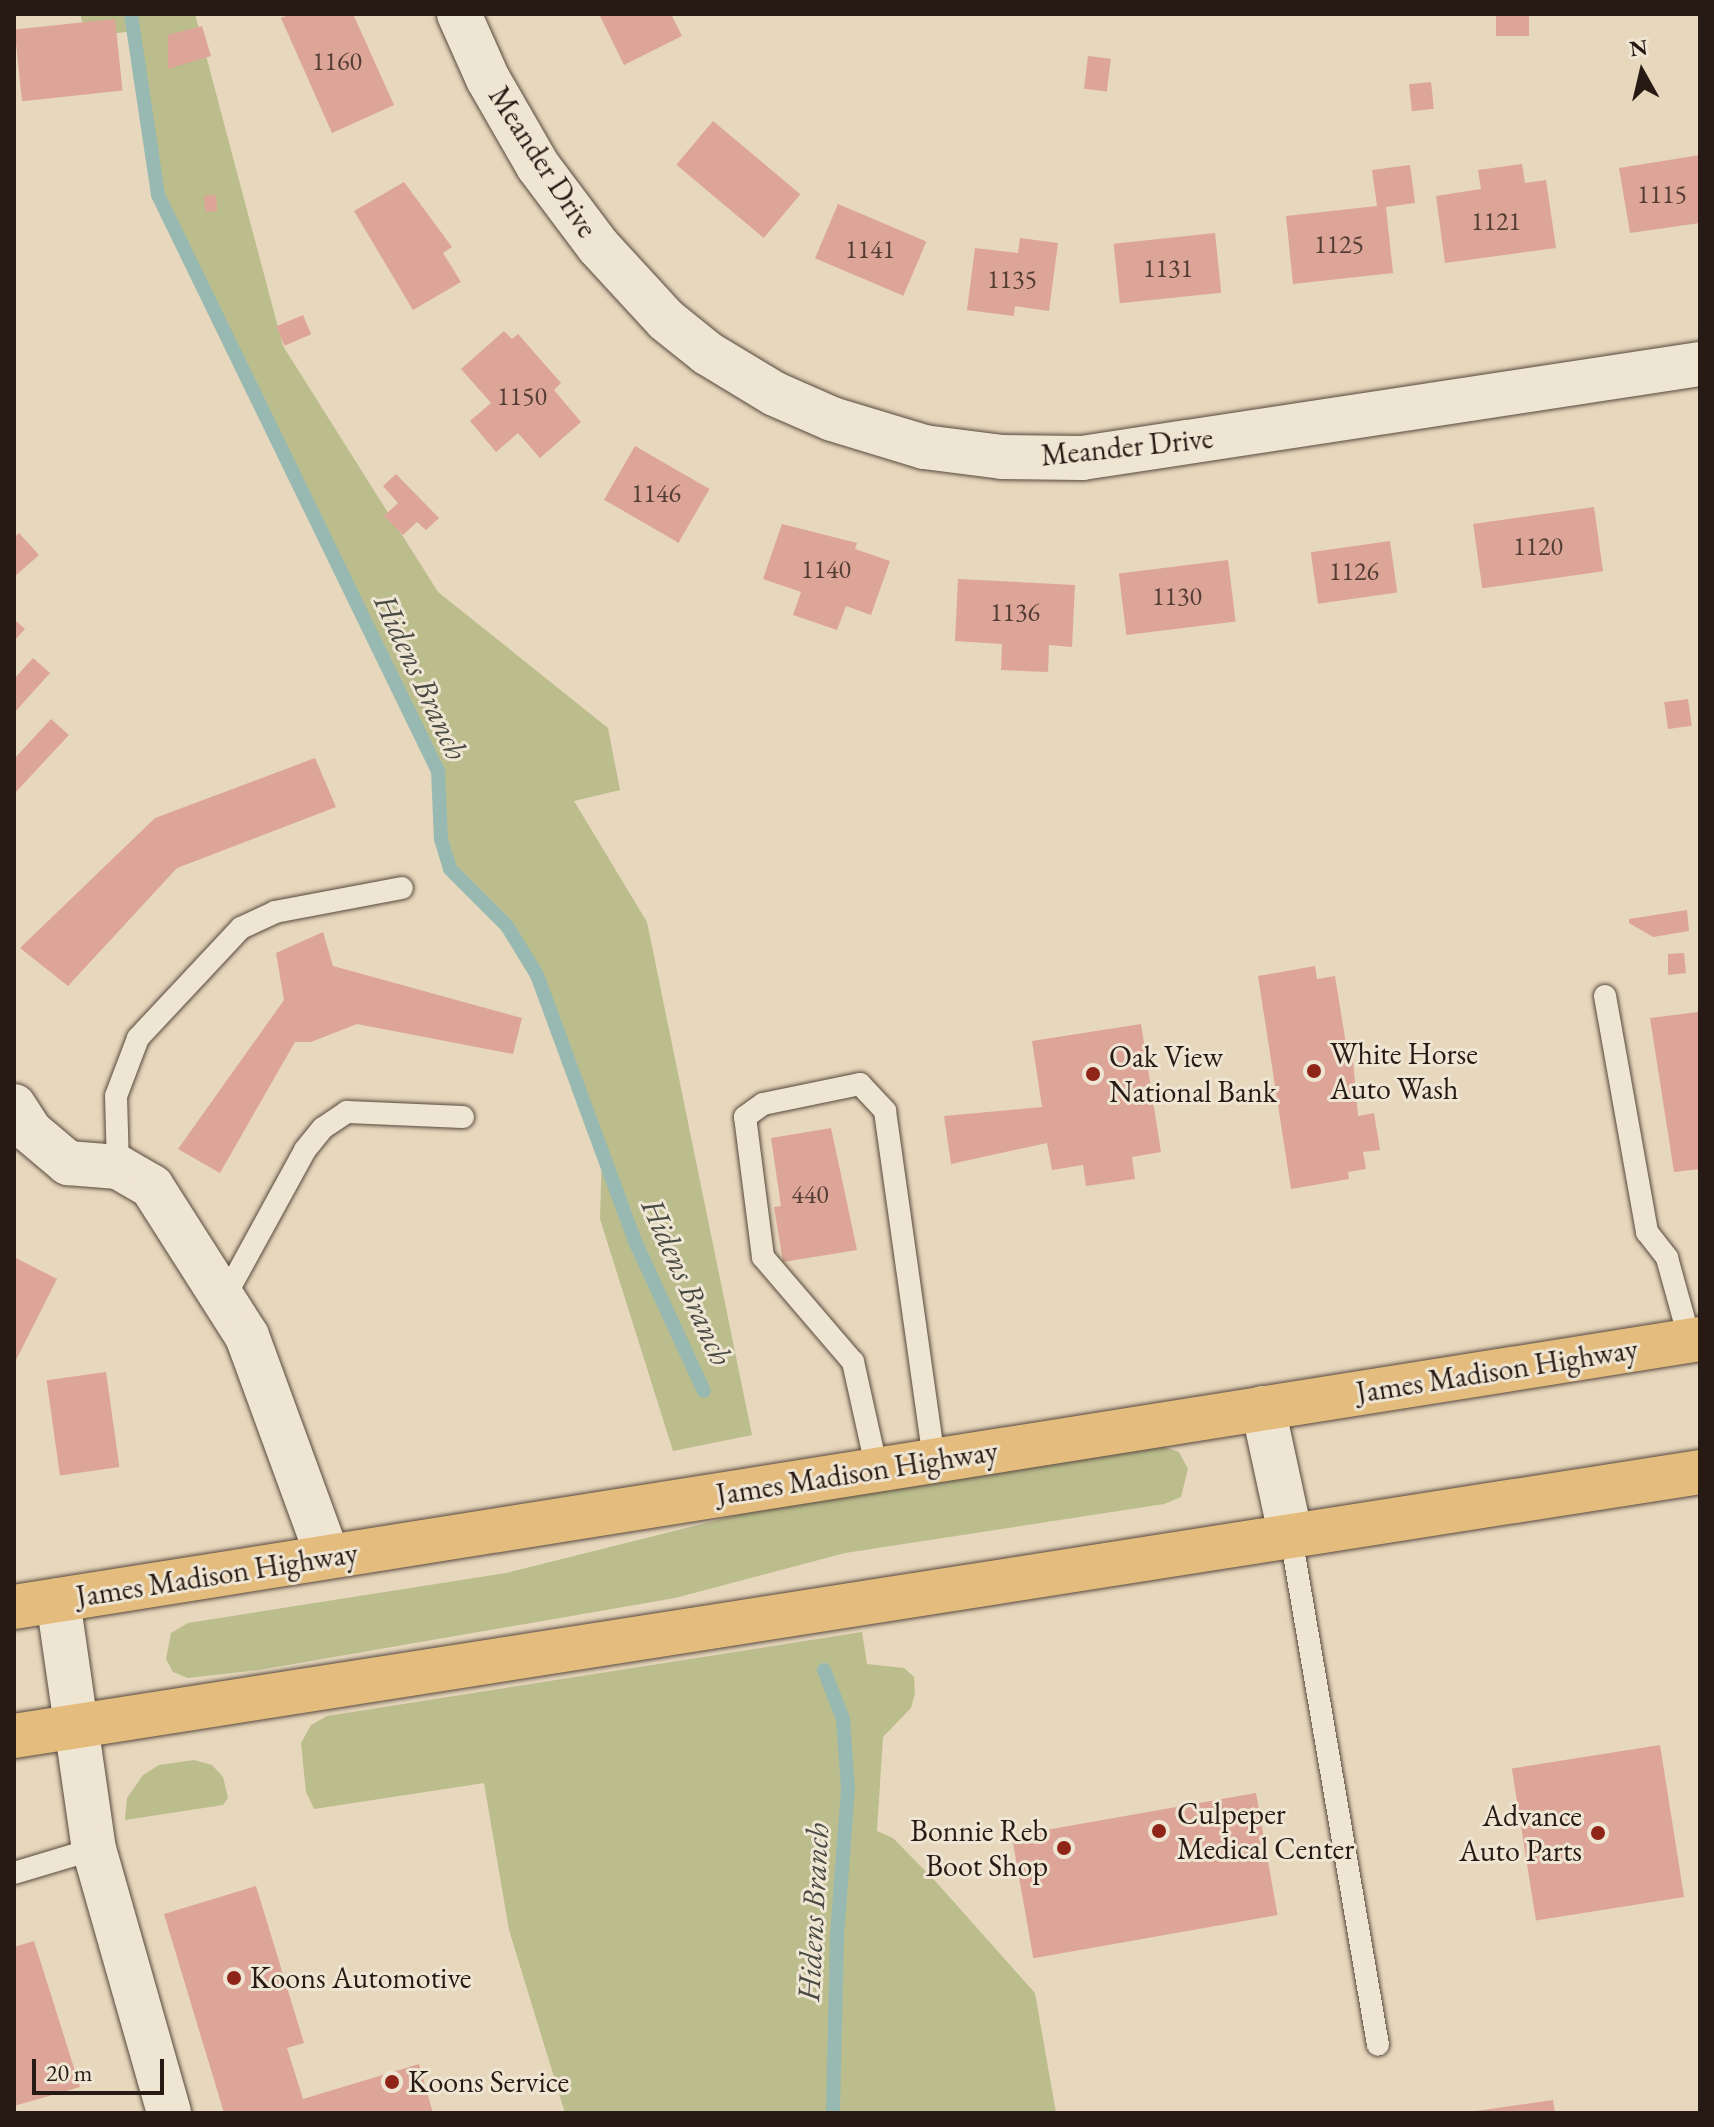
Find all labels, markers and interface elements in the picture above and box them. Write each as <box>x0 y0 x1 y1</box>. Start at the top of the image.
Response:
north arrow <box>1602 32 1682 112</box>
text: N <box>1628 32 1649 63</box>
house number: 1160 <box>312 46 362 78</box>
street label: Meander Drive <box>481 80 605 244</box>
house number: 1115 <box>1637 179 1687 211</box>
house number: 1121 <box>1471 206 1521 238</box>
house number: 1125 <box>1314 229 1364 261</box>
house number: 1141 <box>845 234 895 266</box>
house number: 1131 <box>1143 253 1193 285</box>
house number: 1135 <box>987 264 1037 296</box>
house number: 1150 <box>497 381 547 413</box>
street label: Meander Drive <box>1039 420 1215 474</box>
house number: 1146 <box>631 478 681 510</box>
house number: 1120 <box>1513 531 1563 563</box>
house number: 1140 <box>801 554 851 586</box>
house number: 1126 <box>1329 556 1379 588</box>
house number: 1130 <box>1152 581 1202 613</box>
water label: Hidens Branch <box>366 588 476 766</box>
house number: 1136 <box>990 597 1040 629</box>
place label: White Horse Auto Wash <box>1330 1036 1478 1106</box>
place label: Oak View National Bank <box>1109 1039 1277 1110</box>
marker: White Horse Auto Wash <box>1305 1062 1323 1080</box>
marker: Oak View National Bank <box>1084 1065 1102 1083</box>
house number: 440 <box>791 1179 829 1211</box>
water label: Hidens Branch <box>633 1193 741 1371</box>
street label: James Madison Highway <box>1354 1331 1640 1411</box>
street label: James Madison Highway <box>714 1433 1000 1513</box>
street label: James Madison Highway <box>74 1535 360 1615</box>
place label: Culpeper Medical Center <box>1177 1796 1354 1866</box>
place label: Advance Auto Parts <box>1459 1798 1582 1868</box>
place label: Bonnie Reb Boot Shop <box>910 1813 1048 1884</box>
marker: Culpeper Medical Center <box>1148 1820 1170 1842</box>
water label: Hidens Branch <box>789 1822 837 2002</box>
marker: Advance Auto Parts <box>1589 1824 1607 1842</box>
marker: Bonnie Reb Boot Shop <box>1055 1839 1073 1857</box>
place label: Koons Automotive <box>250 1960 472 1996</box>
marker: Koons Automotive <box>225 1969 243 1987</box>
scale bar <box>36 2043 168 2093</box>
text: 20 m <box>46 2057 93 2088</box>
place label: Koons Service <box>408 2064 569 2100</box>
marker: Koons Service <box>383 2073 401 2091</box>

